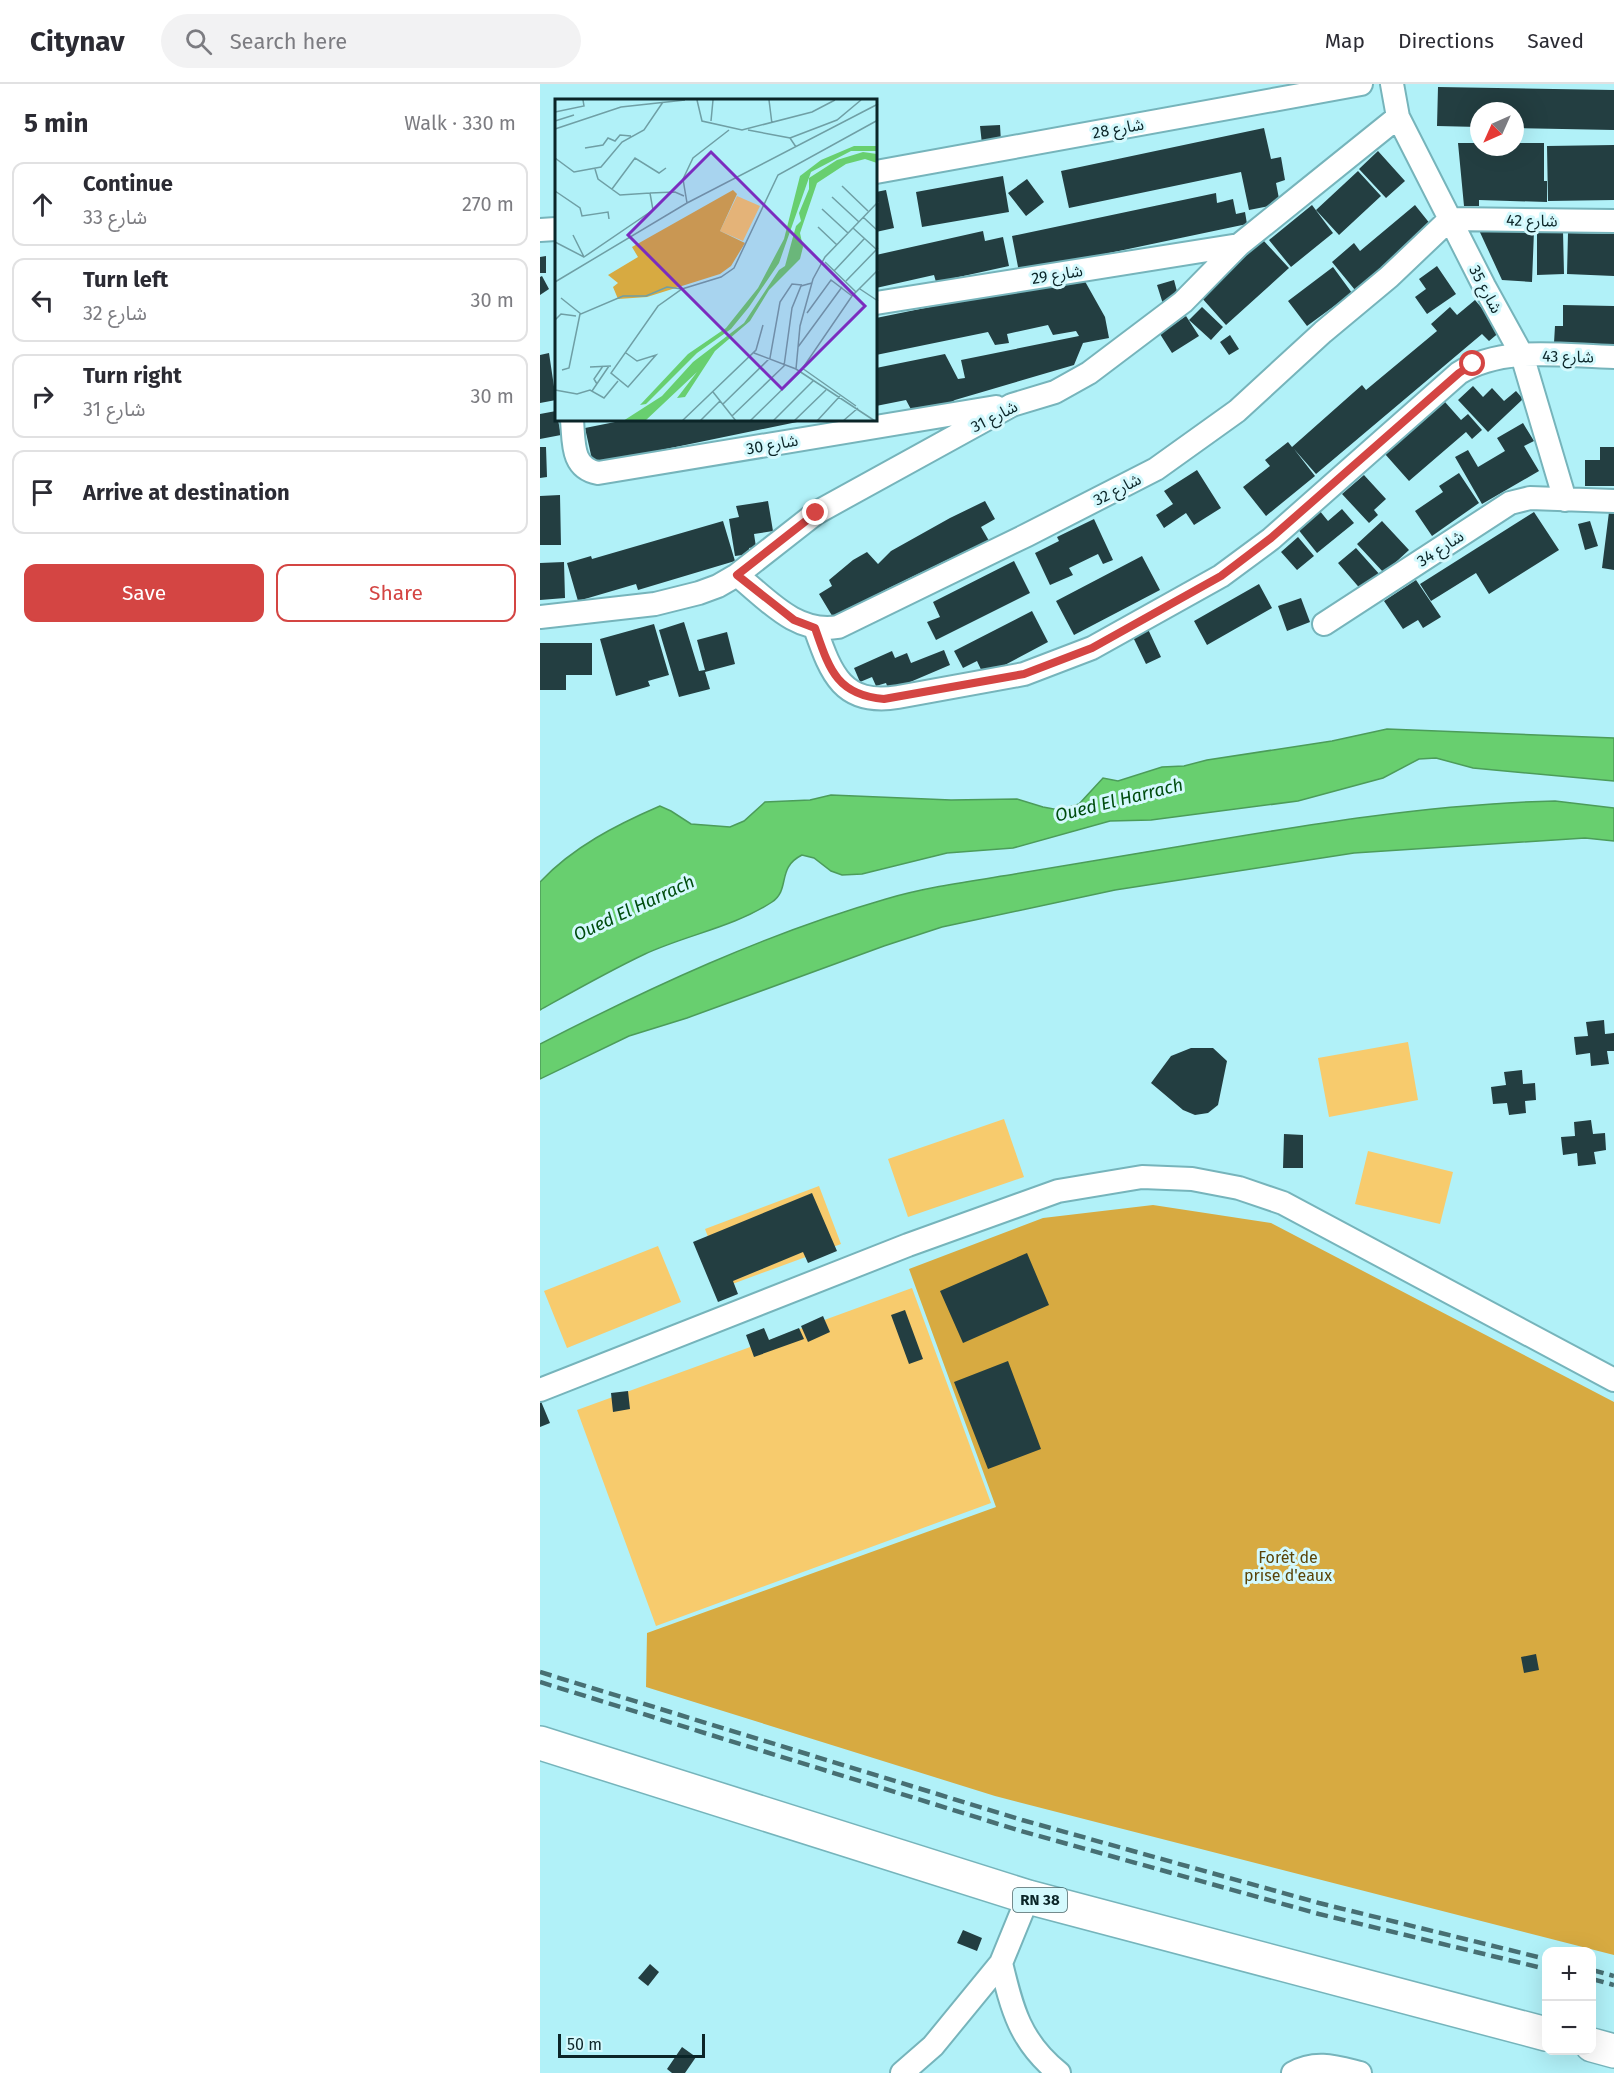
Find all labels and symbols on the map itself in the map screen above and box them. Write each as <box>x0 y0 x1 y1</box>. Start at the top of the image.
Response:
inset map <box>555 99 878 422</box>
north arrow <box>1470 102 1524 156</box>
street label: شارع 28 <box>1091 115 1146 145</box>
street label: شارع 42 <box>1506 211 1558 233</box>
street label: شارع 29 <box>1030 261 1085 291</box>
street label: شارع 35 <box>1462 262 1506 318</box>
street label: شارع 43 <box>1542 347 1594 369</box>
route start <box>1459 350 1485 376</box>
street label: شارع 31 <box>968 397 1022 439</box>
street label: شارع 30 <box>745 431 800 461</box>
street label: شارع 32 <box>1090 469 1146 512</box>
route end <box>802 499 828 525</box>
street label: شارع 34 <box>1413 526 1469 573</box>
water label: Oued El Harrach <box>1053 773 1185 827</box>
water label: Oued El Harrach <box>570 870 698 946</box>
park label: Forêt de prise d'eaux <box>1244 1548 1332 1585</box>
road number: RN 38 <box>1013 1888 1067 1912</box>
scale bar <box>558 2031 705 2058</box>

